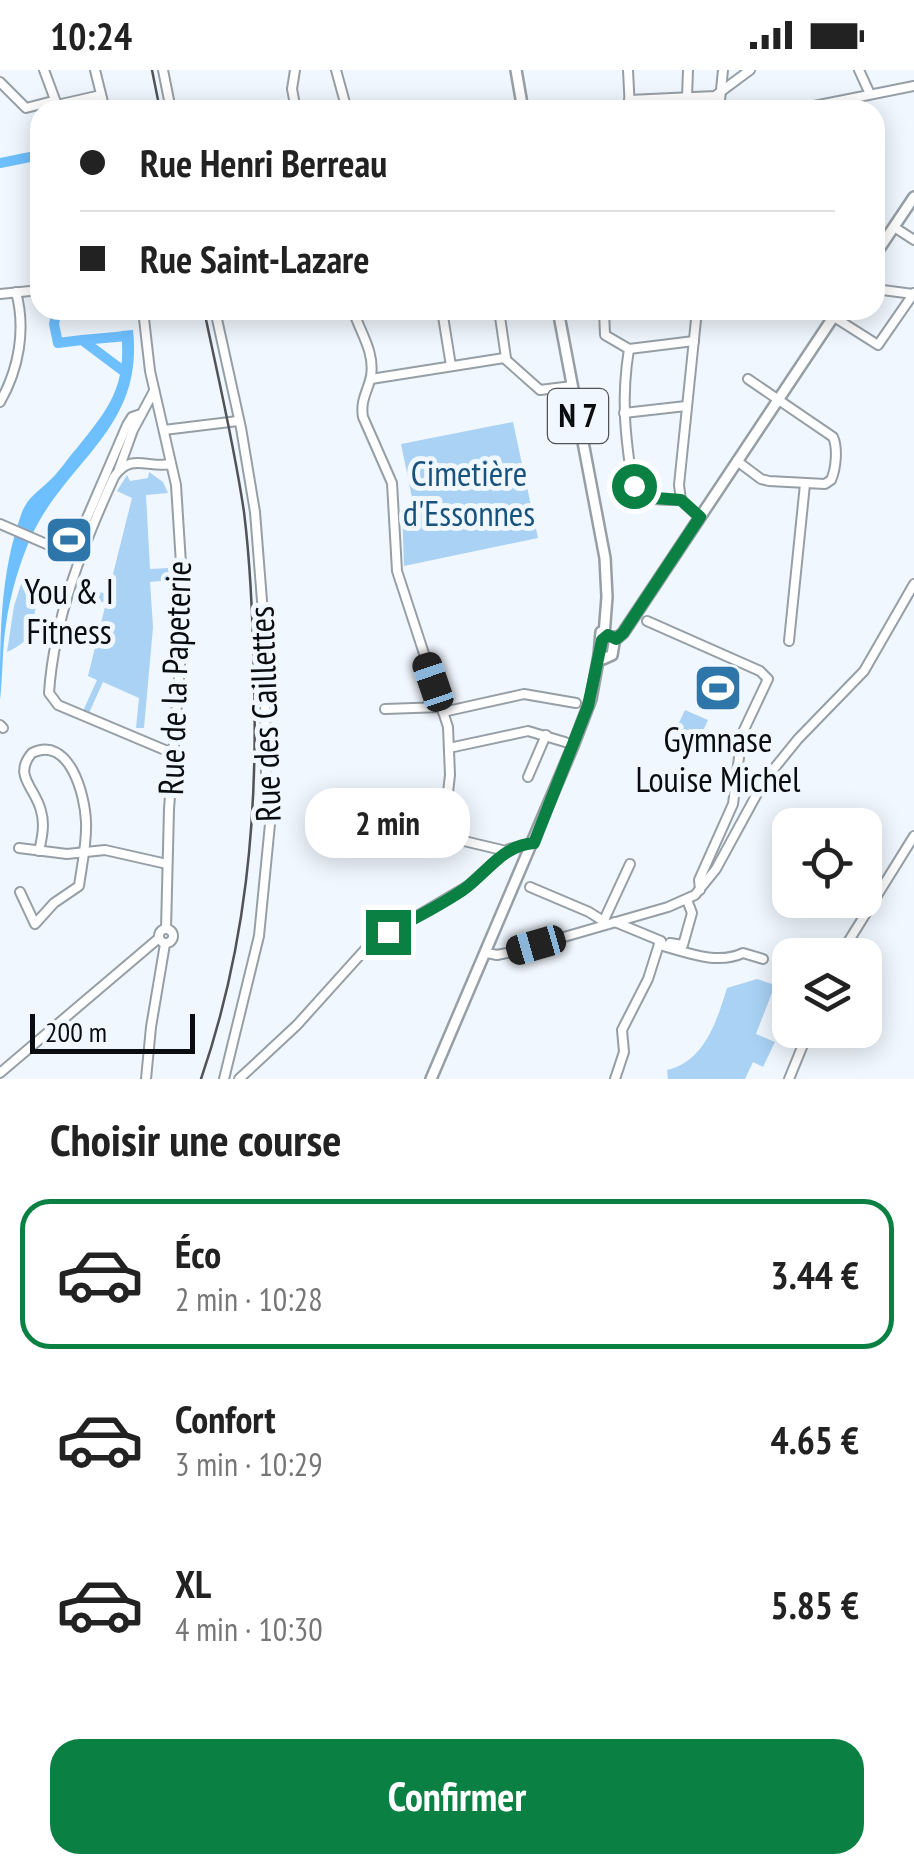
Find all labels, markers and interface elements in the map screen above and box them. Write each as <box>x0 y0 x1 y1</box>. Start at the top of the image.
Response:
text: 10:24 <box>50 11 132 60</box>
text: Rue Henri Berreau <box>140 138 387 187</box>
text: Rue Saint-Lazare <box>140 234 370 283</box>
road number: N 7 <box>548 389 608 443</box>
park label: Cimetière d'Essonnes <box>403 450 535 536</box>
route start <box>612 464 657 509</box>
sports icon: You & I Fitness <box>43 514 95 566</box>
street label: Rue de la Papeterie <box>147 560 201 796</box>
place label: You & I Fitness <box>24 568 114 654</box>
street label: Rue des Caillettes <box>237 605 291 823</box>
car <box>409 649 457 715</box>
sports icon: Gymnase Louise Michel <box>692 662 744 714</box>
place label: Gymnase Louise Michel <box>636 716 800 802</box>
callout: 2 min <box>306 787 470 857</box>
text: 2 min <box>355 802 420 844</box>
map controls <box>772 808 882 1048</box>
button: locate <box>772 808 882 918</box>
route end <box>366 910 411 955</box>
car <box>503 922 569 968</box>
button: layers <box>772 938 882 1048</box>
scale bar <box>30 1009 195 1054</box>
text: 200 m <box>45 1013 107 1050</box>
text: Choisir une course <box>50 1110 341 1168</box>
icon: car <box>55 1229 145 1319</box>
text: Éco <box>175 1229 221 1278</box>
text: 3.44 € <box>770 1250 859 1299</box>
text: 2 min · 10:28 <box>175 1278 323 1320</box>
icon: car <box>55 1394 145 1484</box>
text: Confort <box>175 1394 275 1443</box>
text: 4.65 € <box>770 1415 859 1464</box>
text: 3 min · 10:29 <box>175 1443 323 1485</box>
icon: car <box>55 1559 145 1649</box>
text: XL <box>175 1559 211 1608</box>
text: 5.85 € <box>770 1580 859 1629</box>
text: 4 min · 10:30 <box>175 1608 323 1650</box>
button: Confirmer <box>50 1739 864 1854</box>

